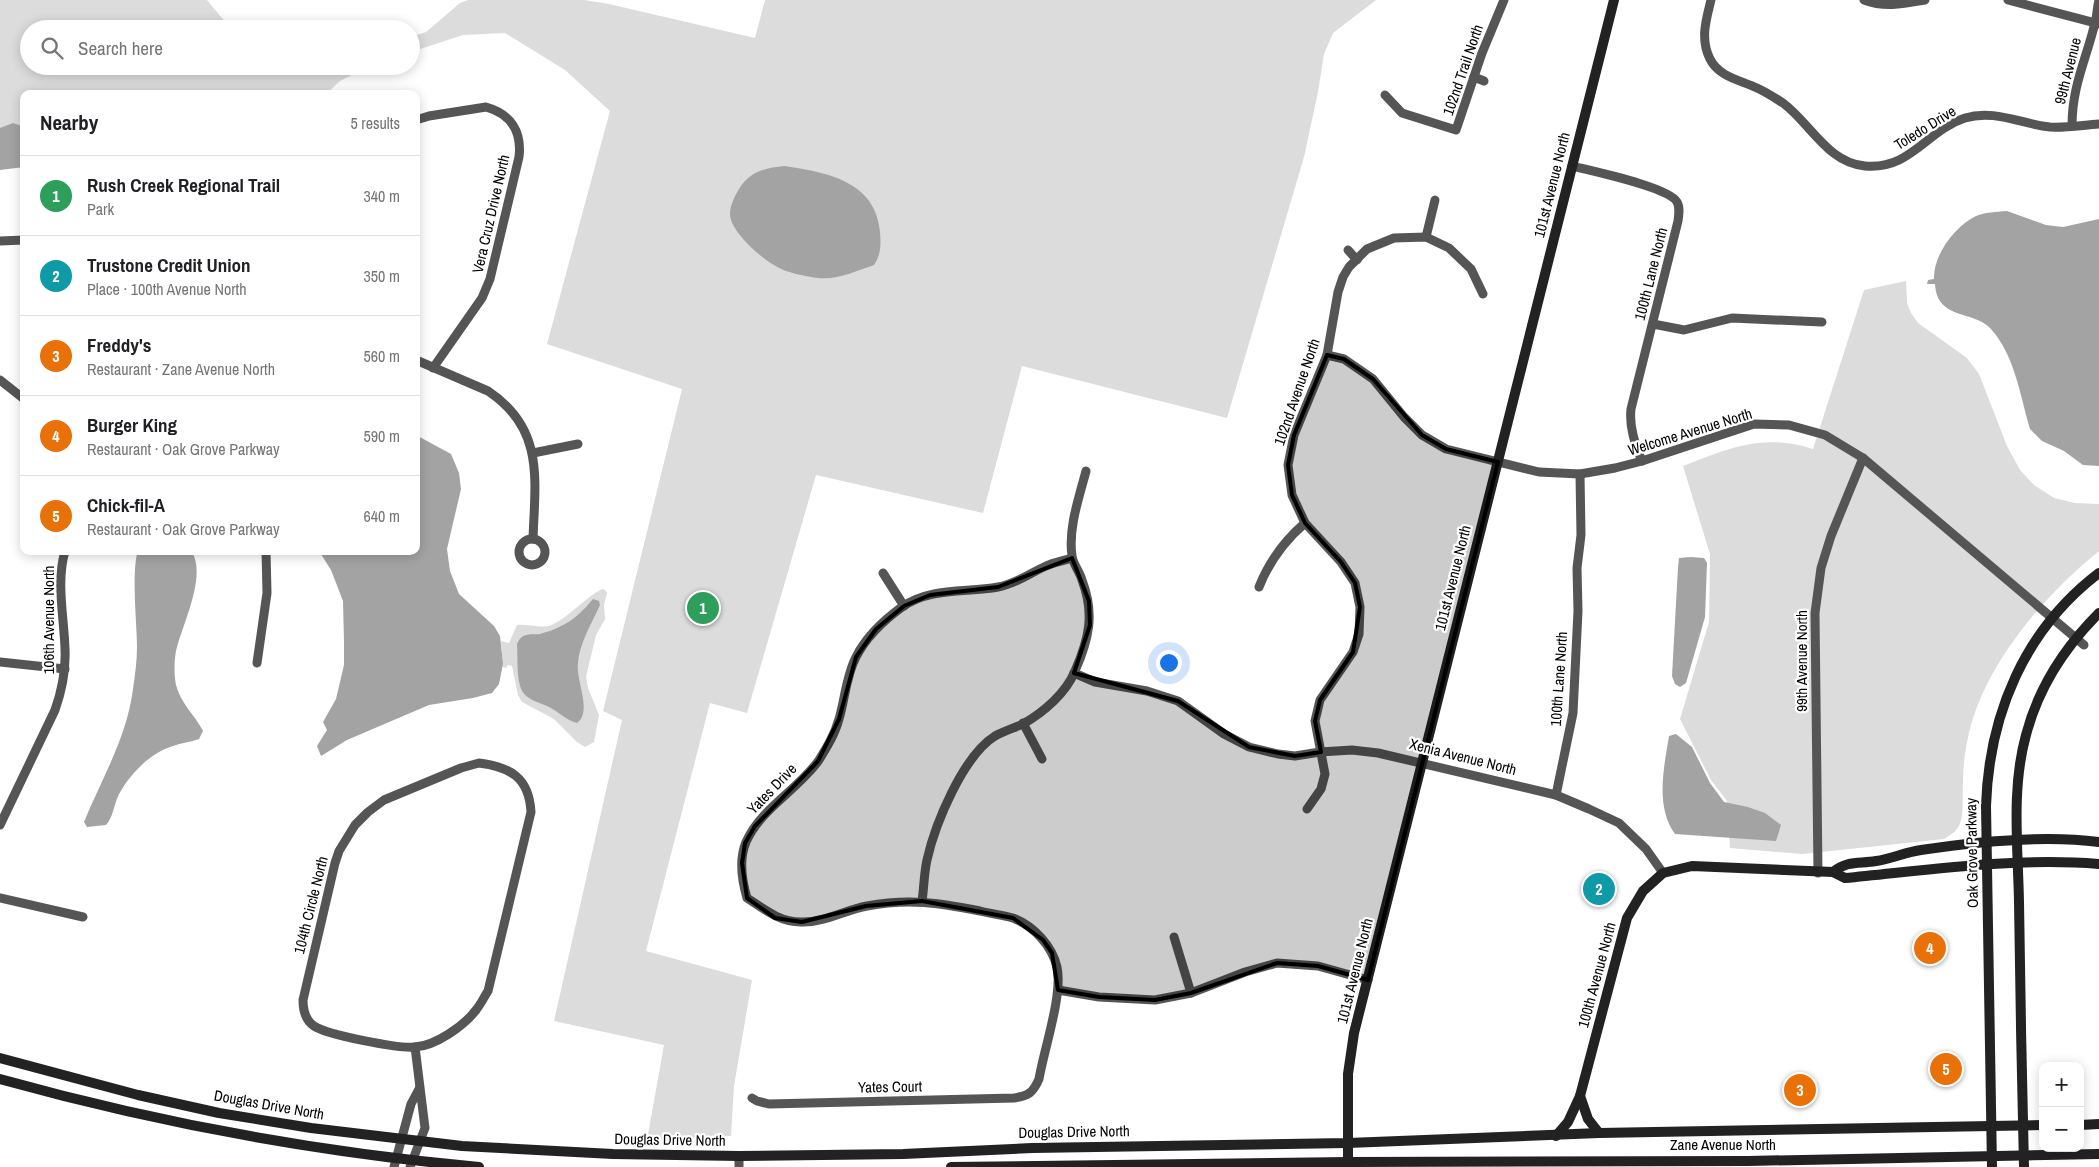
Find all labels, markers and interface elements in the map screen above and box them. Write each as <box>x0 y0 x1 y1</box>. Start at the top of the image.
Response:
search box <box>20 20 420 75</box>
street label: 102nd Trail North <box>1437 21 1488 118</box>
icon: search <box>38 34 66 62</box>
text: Search here <box>78 35 163 61</box>
street label: 99th Avenue <box>2049 35 2086 107</box>
street label: Toledo Drive <box>1890 100 1960 155</box>
text: Nearby <box>40 108 98 137</box>
text: 5 results <box>350 112 400 134</box>
street label: 101st Avenue North <box>1528 130 1575 240</box>
street label: Vera Cruz Drive North <box>467 153 514 275</box>
text: Rush Creek Regional Trail <box>87 172 280 198</box>
text: 1 <box>52 185 60 207</box>
text: 340 m <box>364 185 400 207</box>
text: Park <box>87 198 114 220</box>
street label: 100th Lane North <box>1629 225 1672 323</box>
text: Trustone Credit Union <box>87 252 251 278</box>
text: 2 <box>52 265 60 287</box>
text: 350 m <box>364 265 400 287</box>
text: Place · 100th Avenue North <box>87 278 247 300</box>
text: Freddy's <box>87 332 151 358</box>
street label: 102nd Avenue North <box>1268 335 1325 448</box>
text: 3 <box>52 345 60 367</box>
text: 560 m <box>364 345 400 367</box>
text: Restaurant · Zane Avenue North <box>87 358 275 380</box>
street label: Welcome Avenue North <box>1625 403 1755 460</box>
text: Burger King <box>87 412 177 438</box>
text: 4 <box>52 425 60 447</box>
text: 590 m <box>364 425 400 447</box>
text: Restaurant · Oak Grove Parkway <box>87 438 280 460</box>
text: Chick-fil-A <box>87 492 165 518</box>
text: 5 <box>52 505 60 527</box>
text: 640 m <box>364 505 400 527</box>
text: Restaurant · Oak Grove Parkway <box>87 518 280 540</box>
street label: 101st Avenue North <box>1429 523 1476 633</box>
street label: 106th Avenue North <box>38 566 59 674</box>
pin: 1 <box>687 589 719 627</box>
street label: 99th Avenue North <box>1791 610 1812 712</box>
street label: 100th Lane North <box>1545 631 1572 727</box>
your location <box>1156 650 1182 676</box>
street label: Xenia Avenue North <box>1407 733 1519 780</box>
street label: Yates Drive <box>742 758 801 819</box>
street label: Oak Grove Parkway <box>1960 797 1983 908</box>
street label: 104th Circle North <box>288 854 333 956</box>
pin: 2 <box>1583 870 1615 908</box>
street label: 101st Avenue North <box>1331 916 1378 1026</box>
street label: 100th Avenue North <box>1572 920 1621 1030</box>
pin: 4 <box>1914 929 1946 967</box>
pin: 5 <box>1930 1050 1962 1088</box>
map controls <box>2039 1062 2084 1152</box>
button: + <box>2039 1062 2084 1107</box>
pin: 3 <box>1784 1071 1816 1109</box>
street label: Yates Court <box>858 1075 923 1098</box>
street label: Douglas Drive North <box>212 1084 326 1125</box>
button: − <box>2039 1107 2084 1152</box>
street label: Douglas Drive North <box>1018 1120 1130 1143</box>
street label: Douglas Drive North <box>614 1128 726 1151</box>
street label: Zane Avenue North <box>1670 1134 1776 1155</box>

